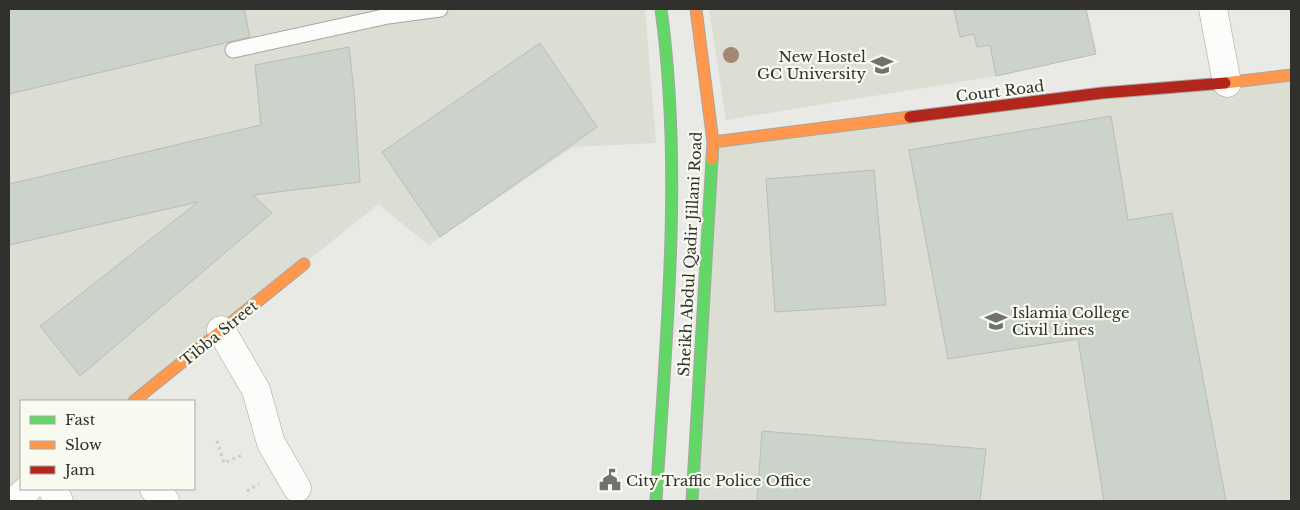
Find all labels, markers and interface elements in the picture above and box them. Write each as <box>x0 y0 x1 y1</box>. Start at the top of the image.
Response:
place label: New Hostel GC University <box>757 47 866 83</box>
school or university icon: New Hostel GC University <box>869 52 895 78</box>
street label: Court Road <box>955 76 1045 106</box>
street label: Sheikh Abdul Qadir Jillani Road <box>674 131 706 377</box>
street label: Tibba Street <box>177 296 262 370</box>
place label: Islamia College Civil Lines <box>1012 303 1130 339</box>
school or university icon: Islamia College Civil Lines <box>983 308 1009 334</box>
legend <box>20 400 195 490</box>
text: Fast <box>65 410 96 429</box>
text: Slow <box>65 435 102 454</box>
text: Jam <box>63 460 95 479</box>
public building icon: City Traffic Police Office <box>597 467 623 493</box>
place label: City Traffic Police Office <box>626 471 811 490</box>

